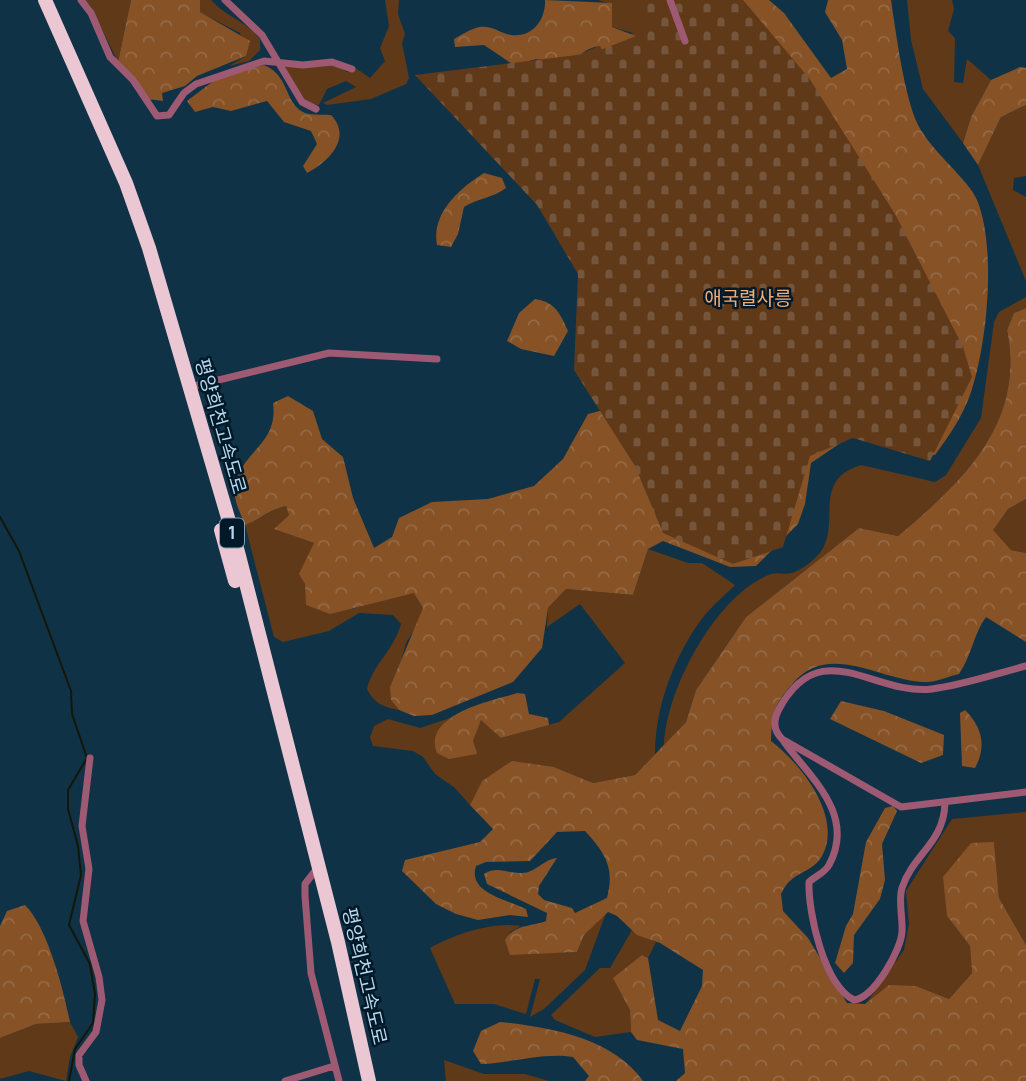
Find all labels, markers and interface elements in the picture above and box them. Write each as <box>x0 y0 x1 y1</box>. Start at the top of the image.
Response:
park label: 애국렬사릉 <box>704 285 792 311</box>
street label: 평양희천고속도로 <box>189 355 253 497</box>
road number: 1 <box>220 518 244 548</box>
street label: 평양희천고속도로 <box>337 905 393 1047</box>

